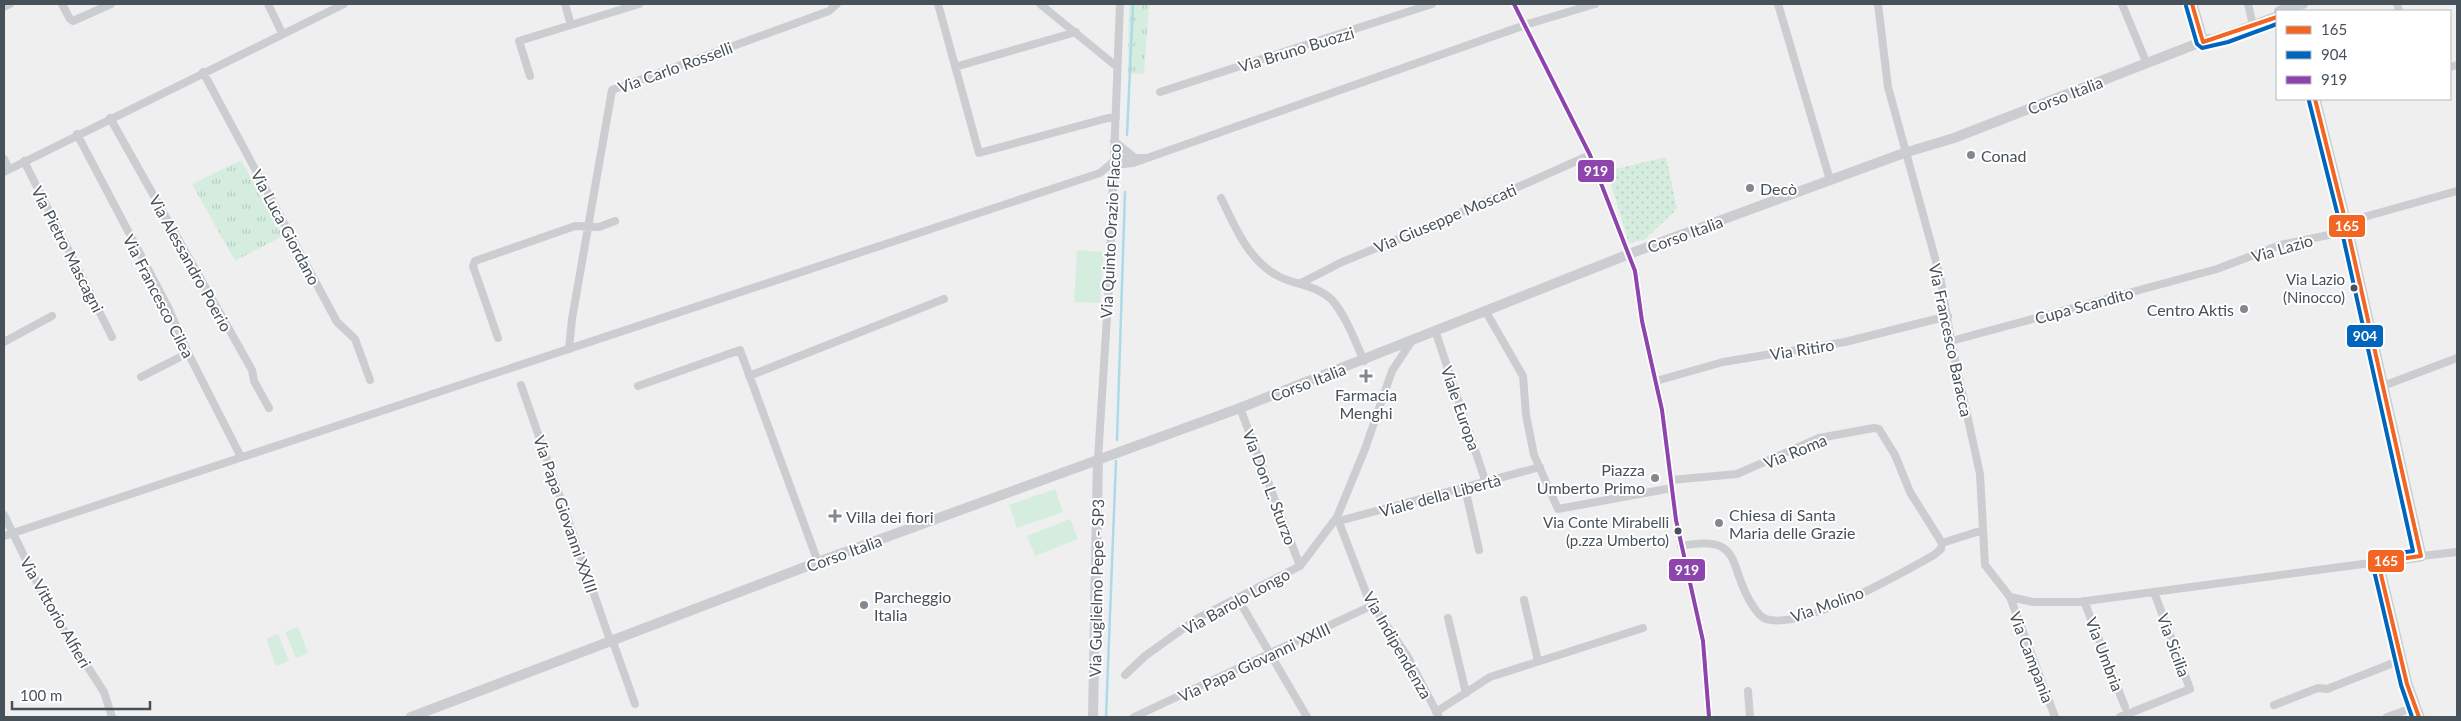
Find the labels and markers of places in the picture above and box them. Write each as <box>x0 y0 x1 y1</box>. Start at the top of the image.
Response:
place label: Conad <box>1981 146 2026 165</box>
marker: Conad <box>1965 149 1977 161</box>
place label: Decò <box>1760 179 1797 198</box>
marker: Decò <box>1744 182 1756 194</box>
place label: Via Lazio (Ninocco) <box>2283 270 2345 306</box>
marker: Via Lazio (Ninocco) <box>2349 283 2359 293</box>
place label: Centro Aktis <box>2147 300 2234 319</box>
marker: Centro Aktis <box>2238 303 2250 315</box>
marker: Farmacia Menghi <box>1360 370 1372 382</box>
place label: Farmacia Menghi <box>1335 385 1397 422</box>
place label: Piazza Umberto Primo <box>1537 460 1645 497</box>
marker: Piazza Umberto Primo <box>1649 472 1661 484</box>
place label: Chiesa di Santa Maria delle Grazie <box>1729 505 1856 542</box>
place label: Villa dei fiori <box>846 507 934 526</box>
marker: Villa dei fiori <box>828 509 842 523</box>
place label: Via Conte Mirabelli (p.zza Umberto) <box>1543 513 1669 549</box>
marker: Chiesa di Santa Maria delle Grazie <box>1713 517 1725 529</box>
marker: Via Conte Mirabelli (p.zza Umberto) <box>1673 526 1683 536</box>
place label: Parcheggio Italia <box>874 587 951 624</box>
marker: Parcheggio Italia <box>858 599 870 611</box>

